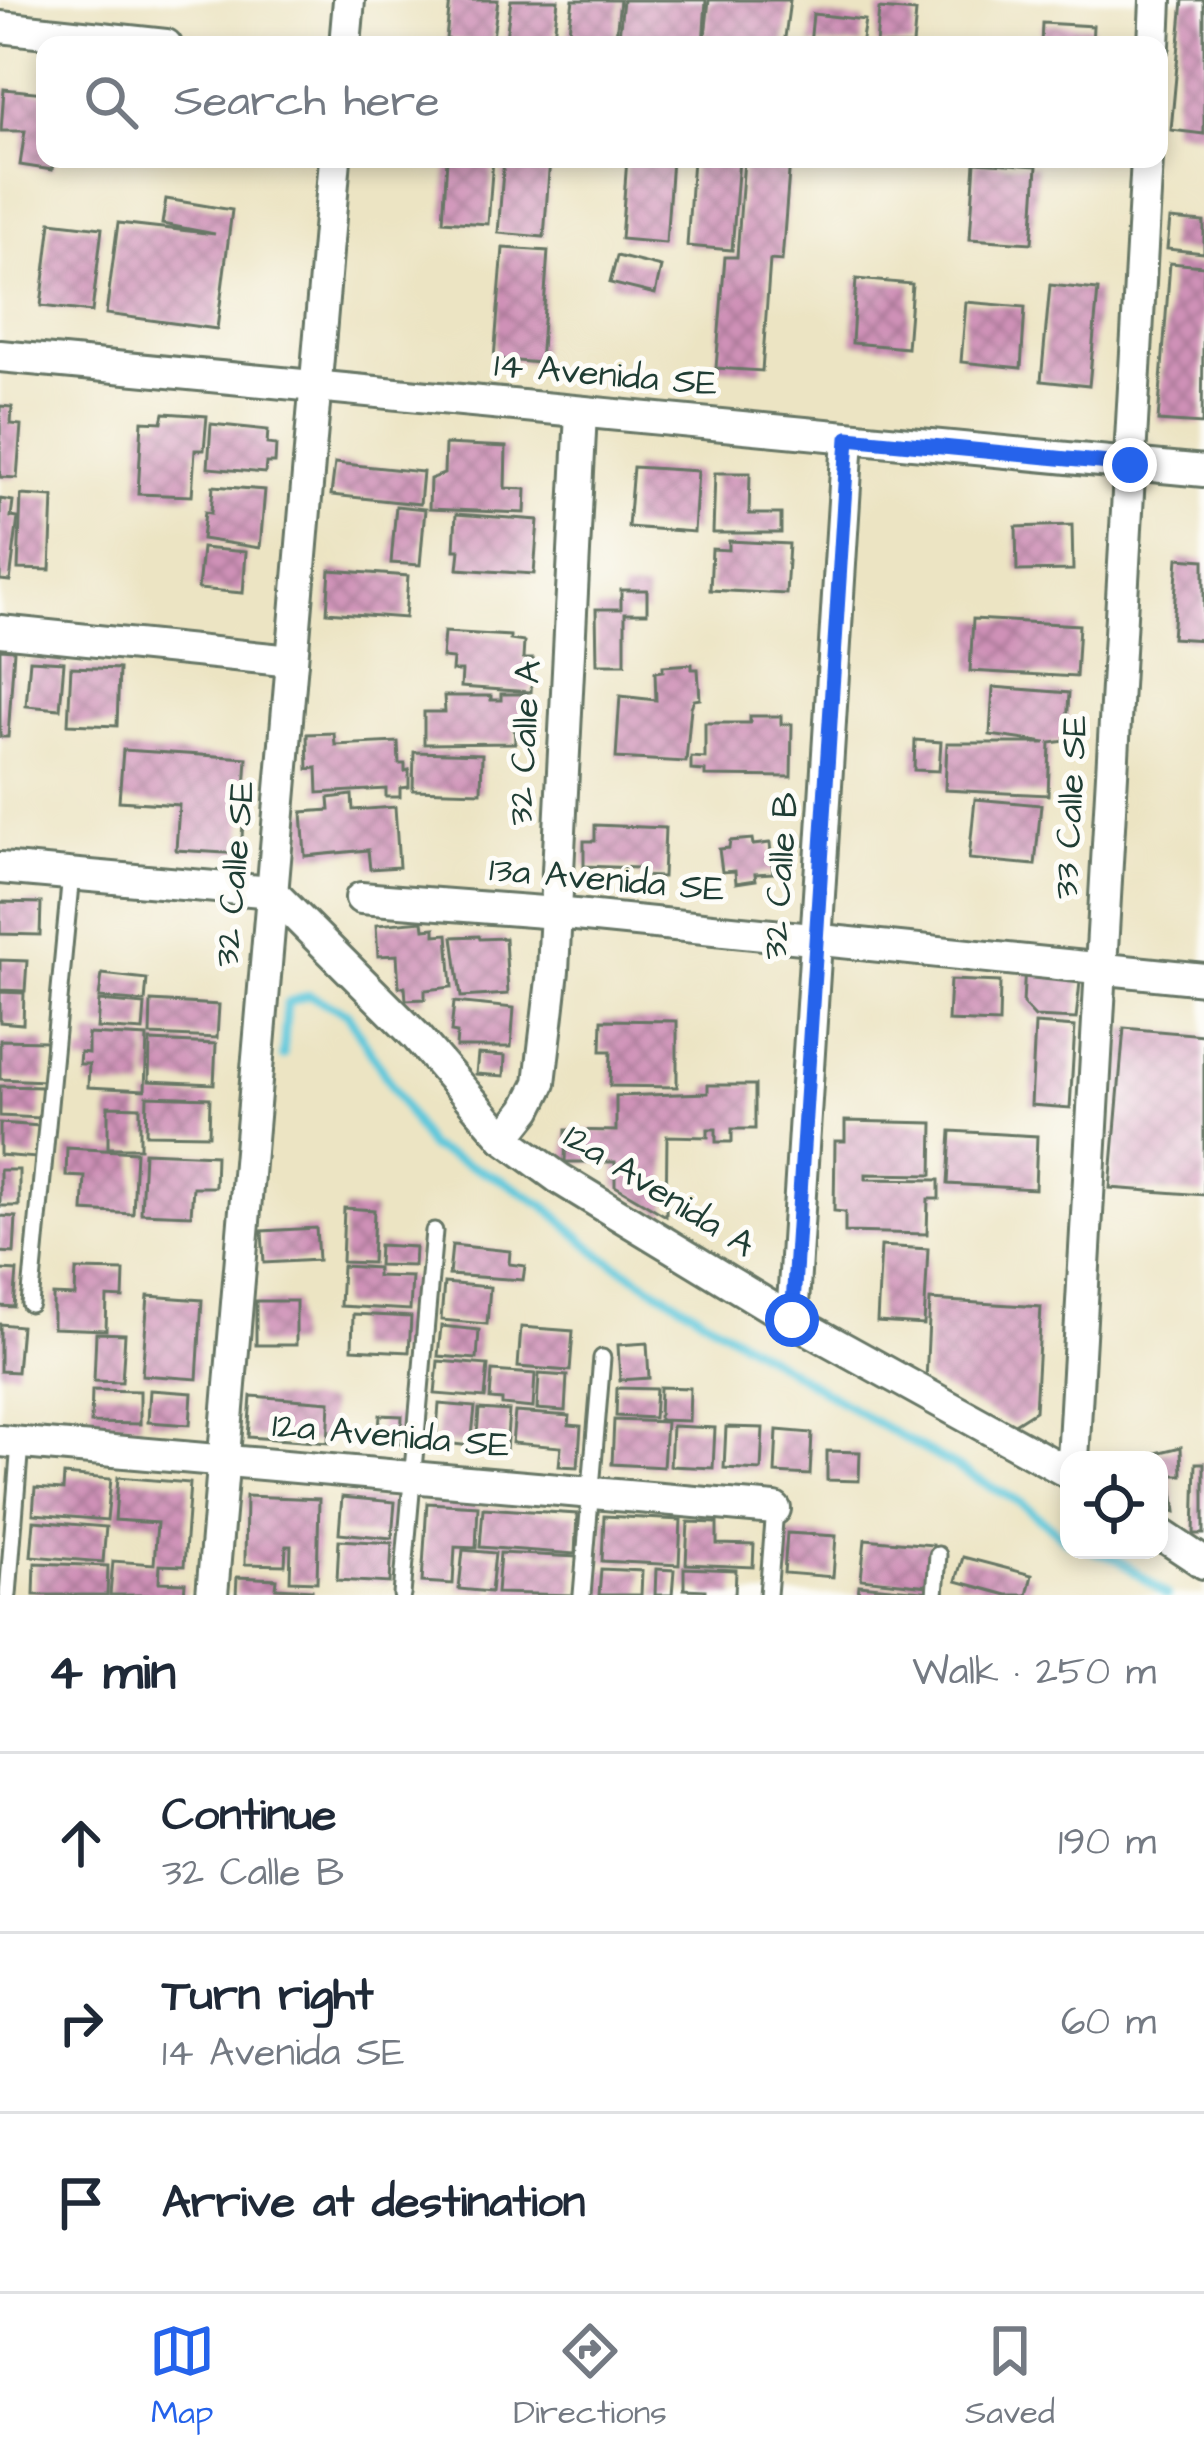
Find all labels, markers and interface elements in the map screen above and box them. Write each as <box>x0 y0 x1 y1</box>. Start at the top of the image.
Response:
search box <box>36 36 1168 168</box>
icon: search <box>78 69 144 135</box>
text: Search here <box>174 71 440 133</box>
street label: 14 Avenida SE <box>492 340 720 410</box>
route end <box>1103 438 1157 492</box>
street label: 32 Calle A <box>495 659 555 827</box>
street label: 33 Calle SE <box>1041 714 1101 900</box>
street label: 32 Calle SE <box>201 779 269 969</box>
street label: 32 Calle B <box>750 790 812 962</box>
street label: 13a Avenida SE <box>487 844 727 916</box>
street label: 12a Avenida A <box>554 1112 764 1270</box>
route start <box>765 1293 819 1347</box>
street label: 12a Avenida SE <box>270 1400 512 1472</box>
map controls <box>1060 1451 1168 1559</box>
button: locate <box>1060 1451 1168 1559</box>
text: 4 min <box>48 1638 176 1709</box>
text: Walk · 250 m <box>912 1646 1156 1700</box>
text: Continue <box>162 1785 336 1847</box>
icon: ahead <box>48 1810 114 1876</box>
text: 190 m <box>1058 1816 1156 1870</box>
text: 32 Calle B <box>162 1847 344 1901</box>
text: Turn right <box>162 1965 374 2027</box>
icon: right <box>48 1990 114 2056</box>
text: 60 m <box>1061 1996 1156 2050</box>
text: 14 Avenida SE <box>162 2027 404 2081</box>
icon: arrive <box>48 2170 114 2236</box>
text: Arrive at destination <box>162 2172 585 2234</box>
tab: Map <box>149 2318 215 2436</box>
tab: Directions <box>513 2318 667 2436</box>
tab: Saved <box>965 2318 1055 2436</box>

